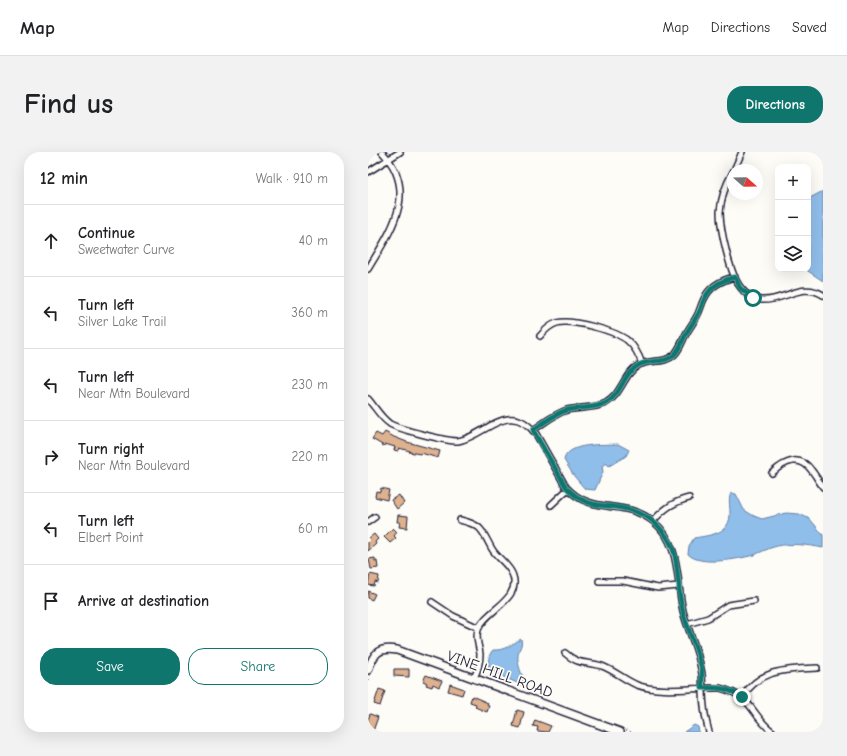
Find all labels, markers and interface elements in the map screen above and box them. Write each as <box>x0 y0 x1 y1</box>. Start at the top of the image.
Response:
text: Map <box>20 17 55 39</box>
text: Map <box>662 19 689 36</box>
text: Directions <box>711 19 770 36</box>
text: Saved <box>792 19 827 36</box>
button: Directions <box>727 86 823 123</box>
text: Find us <box>24 88 113 120</box>
north arrow <box>727 164 763 200</box>
map controls <box>775 164 811 272</box>
button: + <box>775 164 811 200</box>
text: 12 min <box>40 169 88 188</box>
text: Walk · 910 m <box>256 171 328 186</box>
button: − <box>775 200 811 236</box>
text: Continue <box>78 224 135 242</box>
icon: ahead <box>40 230 62 252</box>
text: 40 m <box>299 233 328 248</box>
button: layers <box>775 236 811 272</box>
text: Sweetwater Curve <box>78 242 175 257</box>
route start <box>744 289 762 307</box>
text: Turn left <box>78 296 134 314</box>
icon: left <box>40 302 62 324</box>
text: 360 m <box>291 305 328 320</box>
text: Silver Lake Trail <box>78 314 166 329</box>
text: Turn left <box>78 368 134 386</box>
icon: left <box>40 374 62 396</box>
text: 230 m <box>292 377 328 392</box>
text: Near Mtn Boulevard <box>78 386 190 401</box>
text: Turn right <box>78 440 144 458</box>
icon: right <box>40 446 62 468</box>
text: 220 m <box>291 449 328 464</box>
text: Near Mtn Boulevard <box>78 458 190 473</box>
text: Turn left <box>78 512 134 530</box>
icon: left <box>40 518 62 540</box>
text: 60 m <box>298 521 328 536</box>
text: Elbert Point <box>78 530 143 545</box>
icon: arrive <box>40 590 62 612</box>
text: Arrive at destination <box>78 592 209 610</box>
street label: VINE HILL ROAD <box>445 647 555 701</box>
button: Save <box>40 648 180 685</box>
button: Share <box>188 648 328 685</box>
route end <box>733 688 751 706</box>

